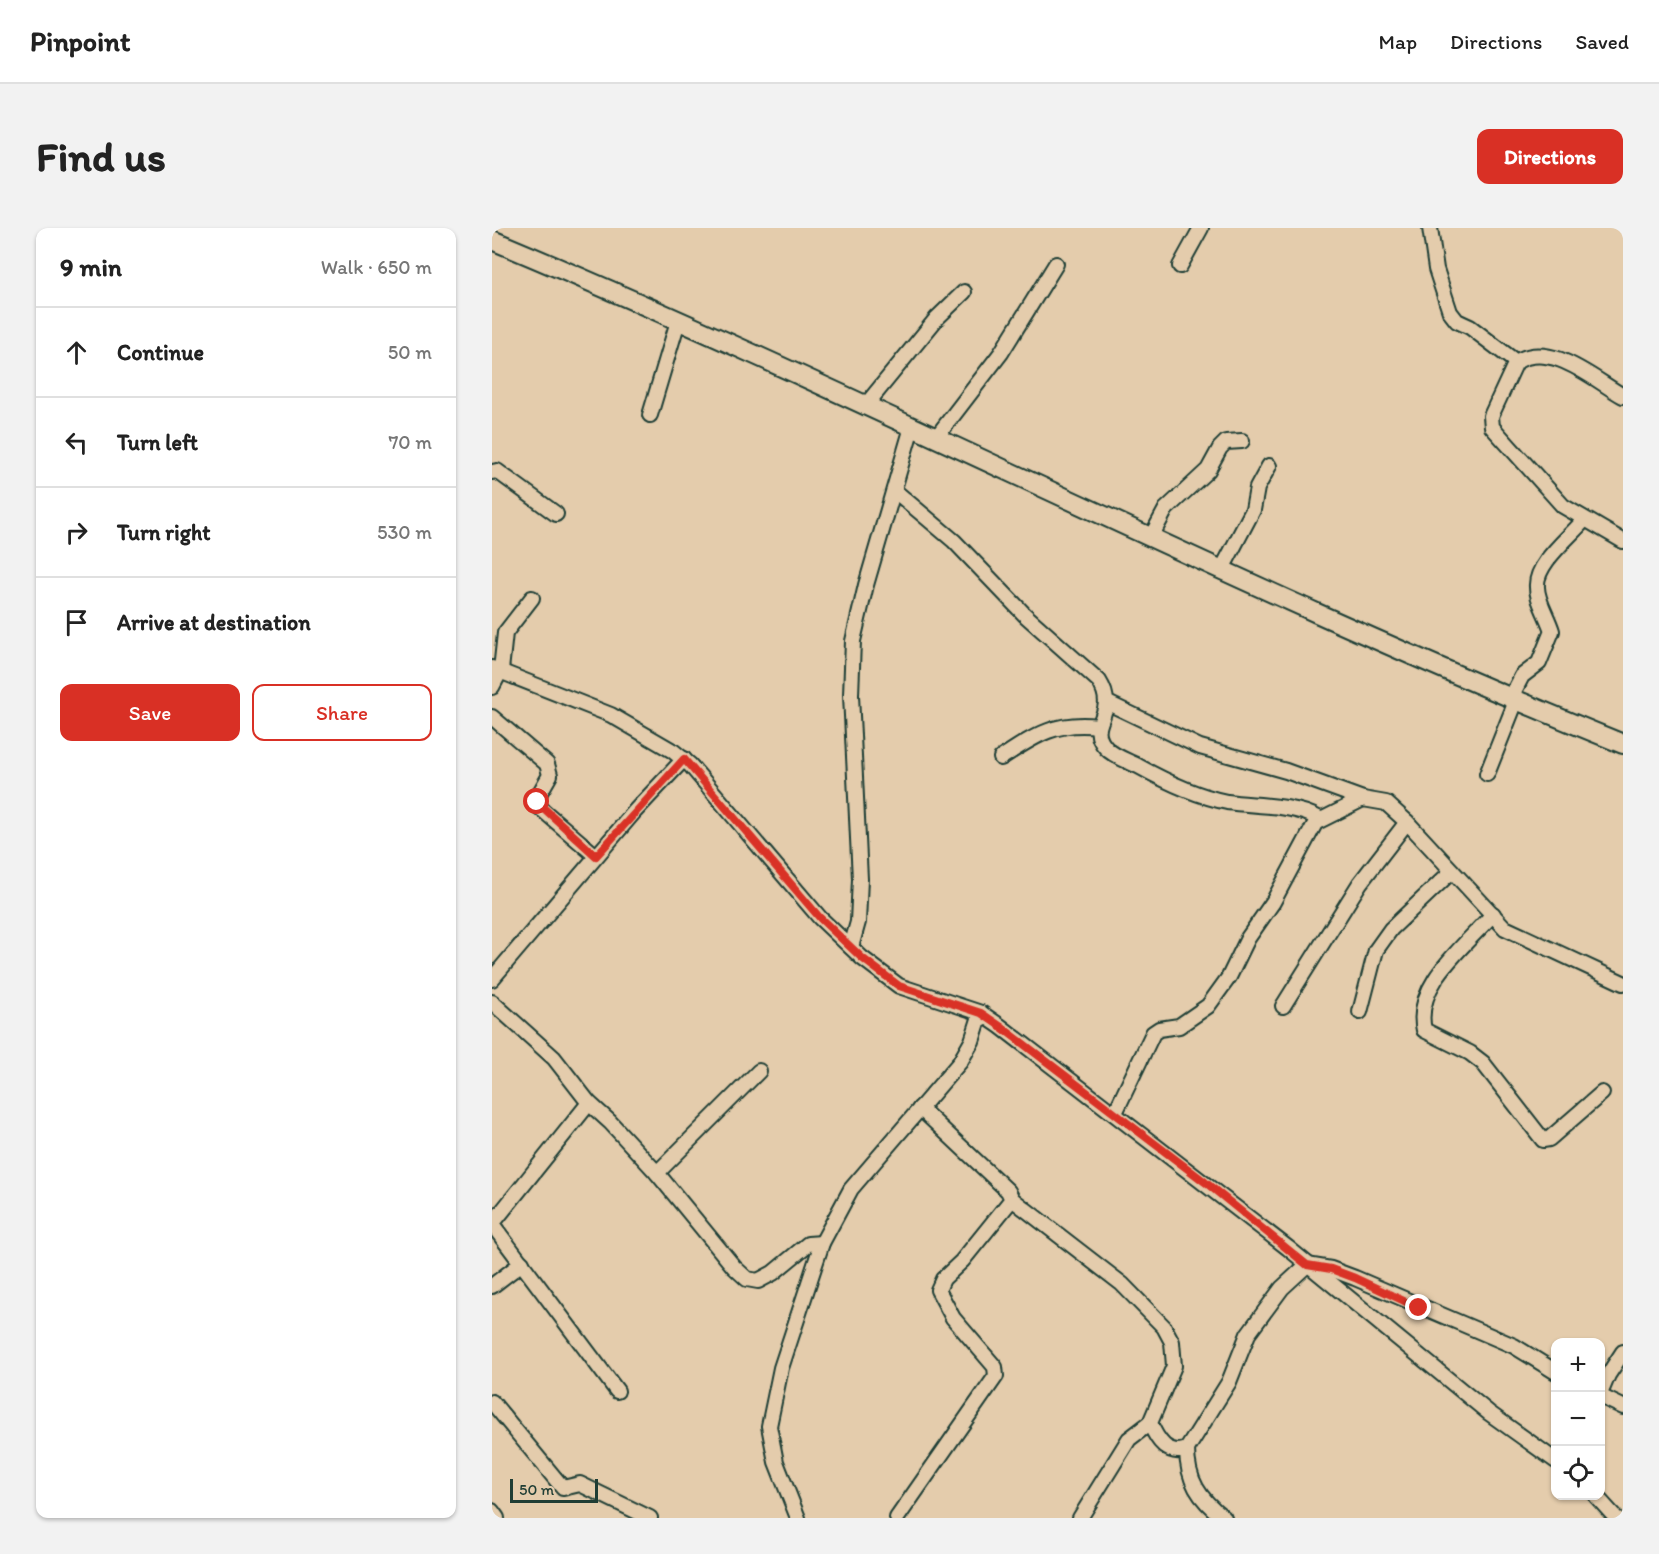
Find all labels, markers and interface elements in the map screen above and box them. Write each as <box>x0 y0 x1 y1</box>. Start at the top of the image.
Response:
text: Pinpoint <box>30 24 131 58</box>
text: Map <box>1379 29 1417 54</box>
text: Directions <box>1450 29 1542 54</box>
text: Saved <box>1575 29 1629 54</box>
button: Directions <box>1477 129 1623 184</box>
text: Find us <box>36 131 166 182</box>
text: 9 min <box>60 251 122 283</box>
text: Walk · 650 m <box>321 255 432 279</box>
icon: ahead <box>60 336 93 369</box>
text: Continue <box>117 339 204 366</box>
text: 50 m <box>388 340 432 364</box>
icon: left <box>60 426 93 459</box>
text: Turn left <box>117 429 198 456</box>
text: 70 m <box>388 430 432 454</box>
icon: right <box>60 516 93 549</box>
text: Turn right <box>117 519 211 546</box>
text: 530 m <box>377 520 432 544</box>
icon: arrive <box>60 606 93 639</box>
text: Arrive at destination <box>117 609 311 636</box>
button: Save <box>60 684 240 741</box>
button: Share <box>252 684 432 741</box>
route start <box>523 788 549 814</box>
route end <box>1405 1294 1431 1320</box>
map controls <box>1551 1338 1605 1500</box>
button: + <box>1551 1338 1605 1392</box>
button: − <box>1551 1392 1605 1446</box>
button: locate <box>1551 1446 1605 1500</box>
scale bar <box>510 1476 598 1504</box>
text: 50 m <box>519 1480 554 1499</box>

